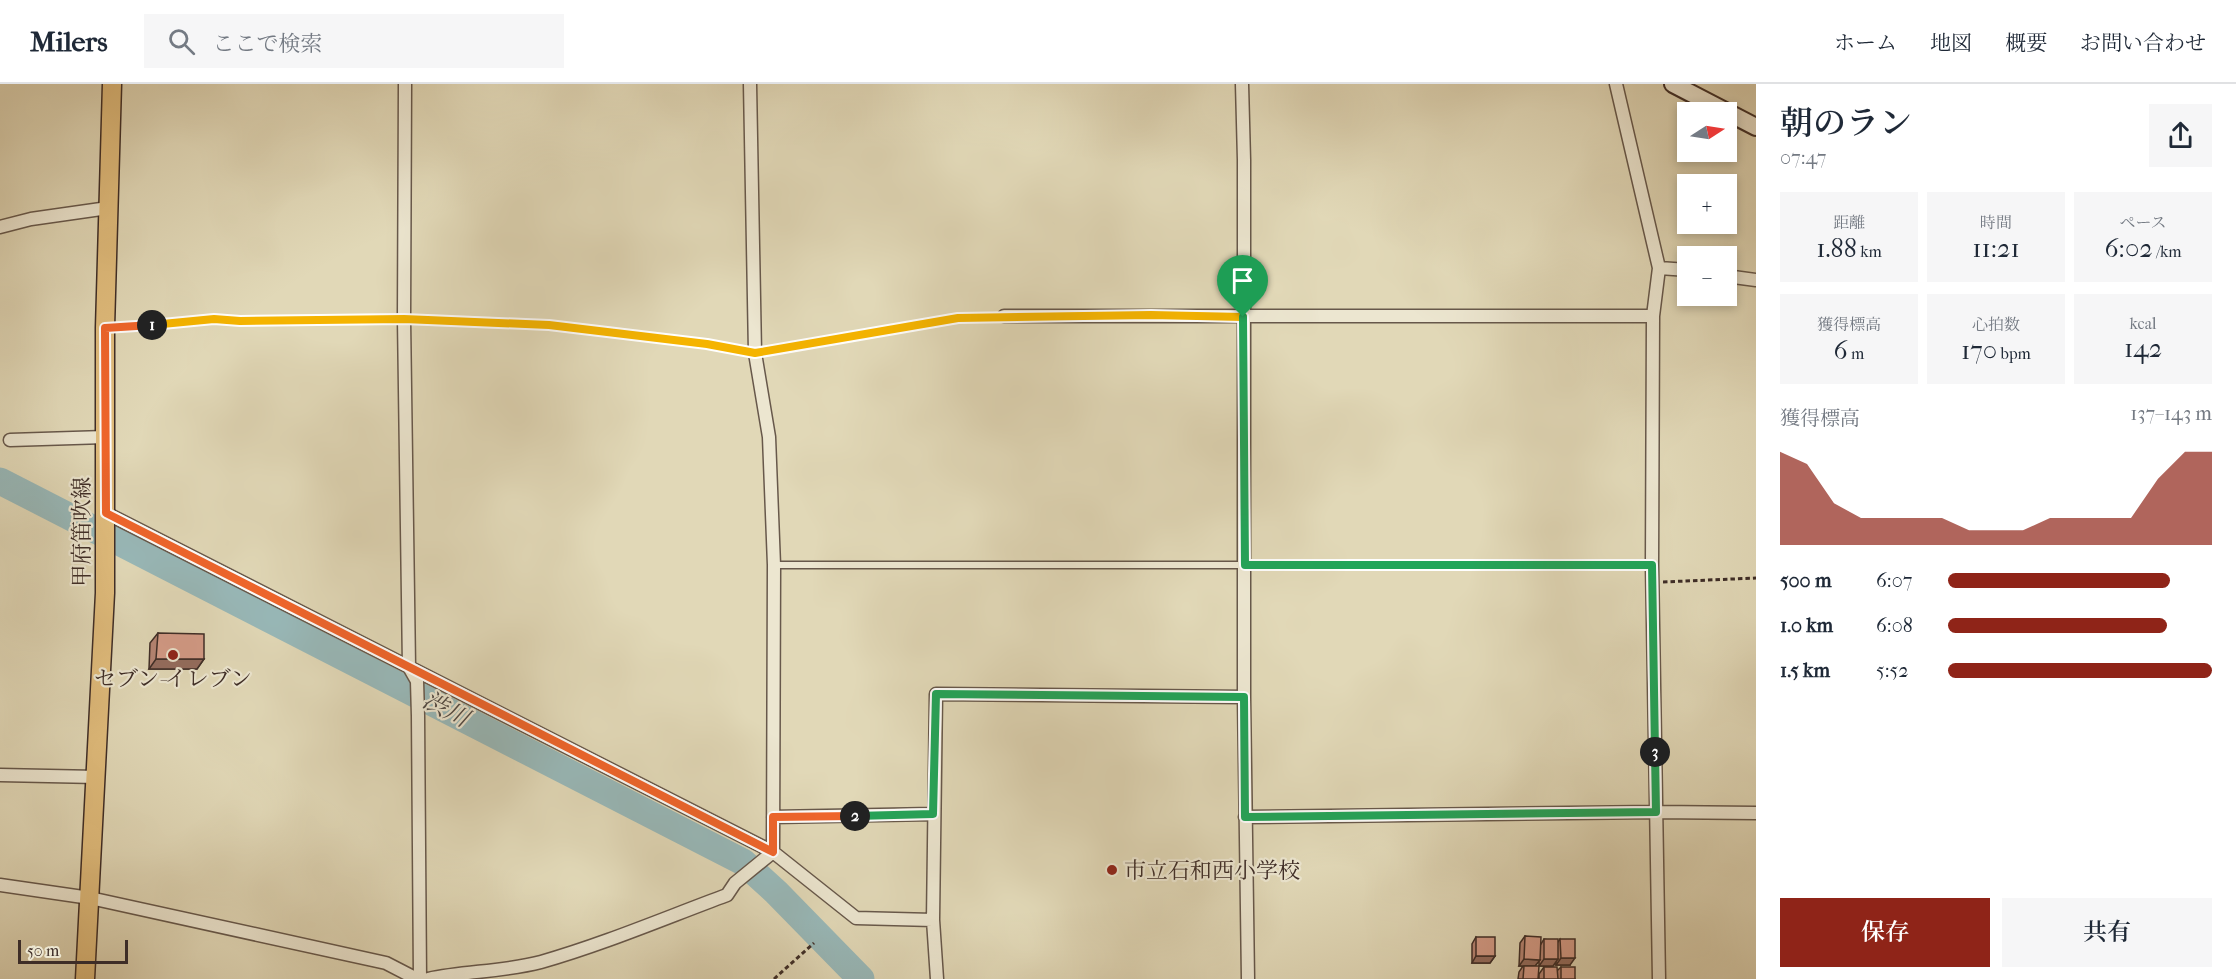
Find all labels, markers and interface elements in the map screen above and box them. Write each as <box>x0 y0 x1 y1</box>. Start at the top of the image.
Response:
search box <box>144 14 564 68</box>
text: Milers <box>30 25 108 58</box>
icon: search <box>165 25 198 58</box>
text: ここで検索 <box>213 31 323 57</box>
text: ホーム <box>1834 31 1897 55</box>
text: 地図 <box>1930 31 1972 55</box>
text: 概要 <box>2005 31 2047 55</box>
text: お問い合わせ <box>2080 31 2206 55</box>
north arrow <box>1677 102 1737 162</box>
map controls <box>1677 102 1737 306</box>
text: 朝のラン <box>1780 104 1912 143</box>
button: share <box>2149 104 2212 167</box>
text: 07:47 <box>1780 146 1826 169</box>
button: + <box>1677 174 1737 234</box>
text: 距離 <box>1833 213 1865 232</box>
text: 時間 <box>1980 213 2012 232</box>
text: ペース <box>2119 213 2167 232</box>
text: 1.88 <box>1816 233 1857 264</box>
text: 11:21 <box>1972 233 2020 264</box>
text: 6:02 <box>2105 233 2153 264</box>
text: km <box>1857 242 1882 261</box>
text: /km <box>2153 242 2181 261</box>
button: − <box>1677 246 1737 306</box>
pin <box>1217 255 1268 317</box>
icon: arrive <box>1226 264 1259 297</box>
pin: 1 <box>137 310 167 340</box>
text: kcal <box>2130 314 2156 333</box>
text: 1 <box>149 315 155 334</box>
text: 獲得標高 <box>1817 315 1881 334</box>
text: 心拍数 <box>1972 315 2020 334</box>
text: 142 <box>2124 333 2162 364</box>
text: 6 <box>1834 335 1848 366</box>
text: 170 <box>1961 335 1997 366</box>
text: m <box>1848 344 1864 363</box>
text: bpm <box>1997 344 2031 363</box>
text: 137–143 m <box>2130 402 2212 425</box>
text: 獲得標高 <box>1780 407 1860 430</box>
street label: 甲府笛吹線 <box>69 477 95 587</box>
text: 500 m <box>1780 569 1832 592</box>
text: 6:07 <box>1876 569 1912 592</box>
text: 1.0 km <box>1780 614 1833 637</box>
text: 6:08 <box>1876 614 1913 637</box>
marker: セブン-イレブン <box>166 648 180 662</box>
text: 1.5 km <box>1780 659 1830 682</box>
text: 5:52 <box>1876 659 1908 682</box>
place label: セブン-イレブン <box>94 666 252 692</box>
water label: 渋川 <box>418 686 476 734</box>
pin: 3 <box>1640 737 1670 767</box>
text: 3 <box>1652 742 1658 761</box>
pin: 2 <box>840 801 870 831</box>
text: 2 <box>851 806 859 825</box>
place label: 市立石和西小学校 <box>1124 858 1300 884</box>
marker: 市立石和西小学校 <box>1105 863 1119 877</box>
button: 保存 <box>1780 898 1990 967</box>
button: 共有 <box>2002 898 2212 967</box>
scale bar <box>18 937 128 964</box>
text: 50 m <box>27 941 59 960</box>

